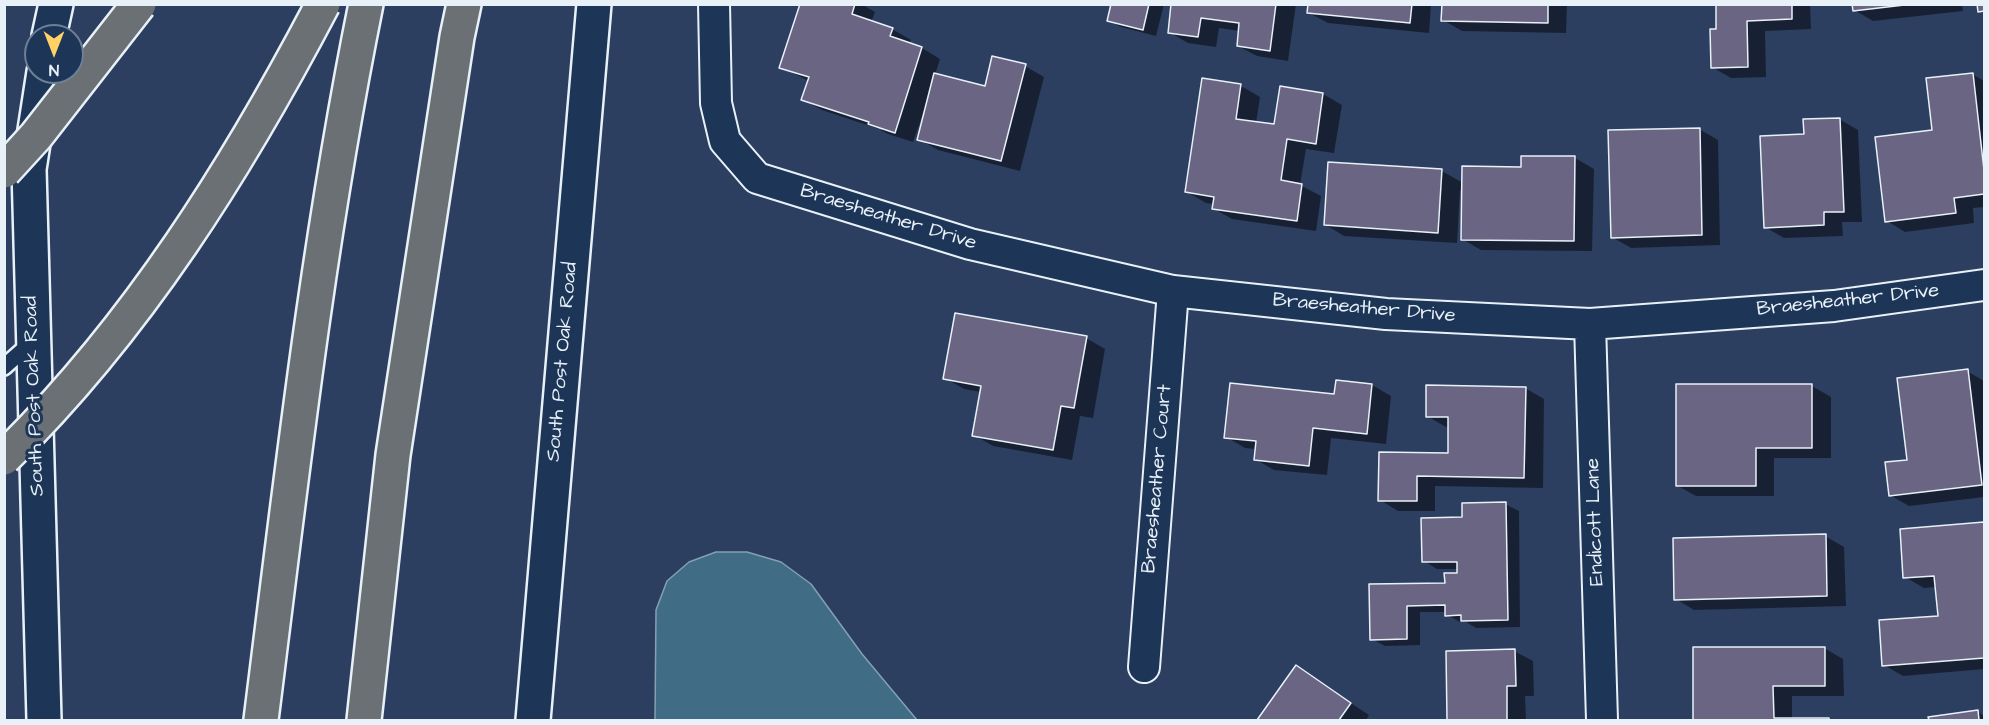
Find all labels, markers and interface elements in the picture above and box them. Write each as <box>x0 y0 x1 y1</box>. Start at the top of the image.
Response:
north arrow <box>24 24 84 84</box>
text: N <box>49 59 59 81</box>
street label: Braesheather Drive <box>797 180 979 256</box>
street label: South Post Oak Road <box>542 261 584 463</box>
street label: Braesheather Drive <box>1756 279 1940 323</box>
street label: Braesheather Drive <box>1272 289 1456 329</box>
street label: South Post Oak Road <box>20 296 50 496</box>
street label: Braesheather Court <box>1138 383 1178 575</box>
street label: Endicott Lane <box>1582 458 1610 586</box>

